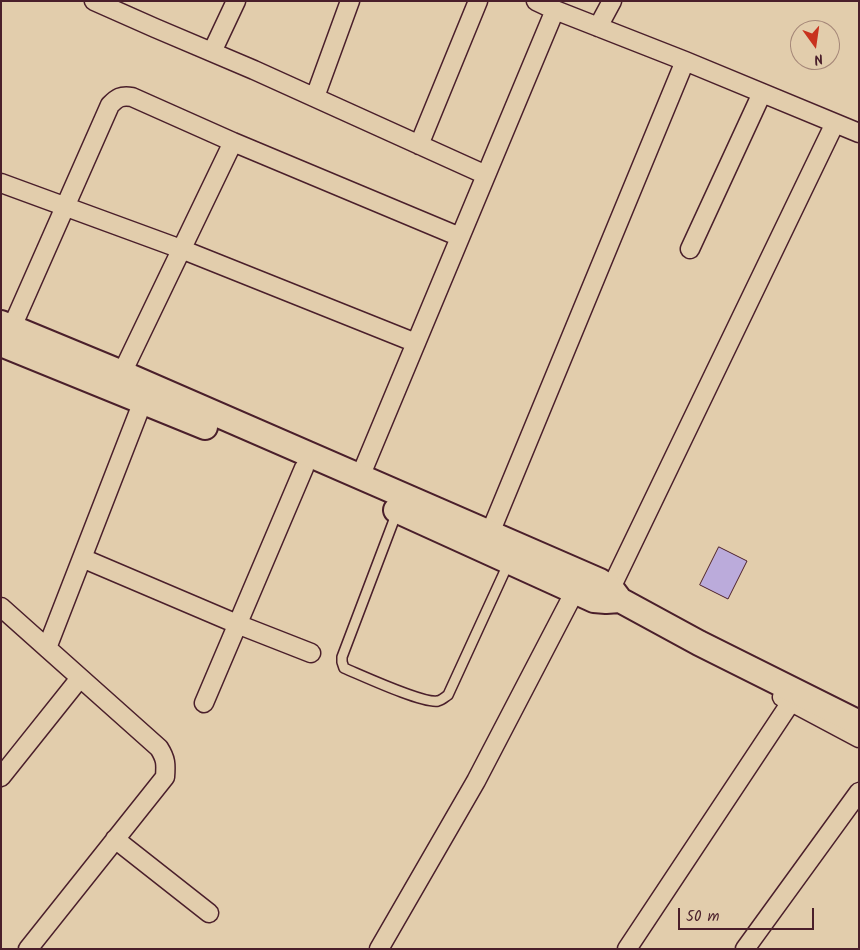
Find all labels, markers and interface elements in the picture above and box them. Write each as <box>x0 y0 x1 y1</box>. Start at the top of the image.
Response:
north arrow <box>790 20 840 70</box>
text: N <box>811 47 825 70</box>
scale bar <box>680 898 816 930</box>
text: 50 m <box>686 905 720 929</box>

